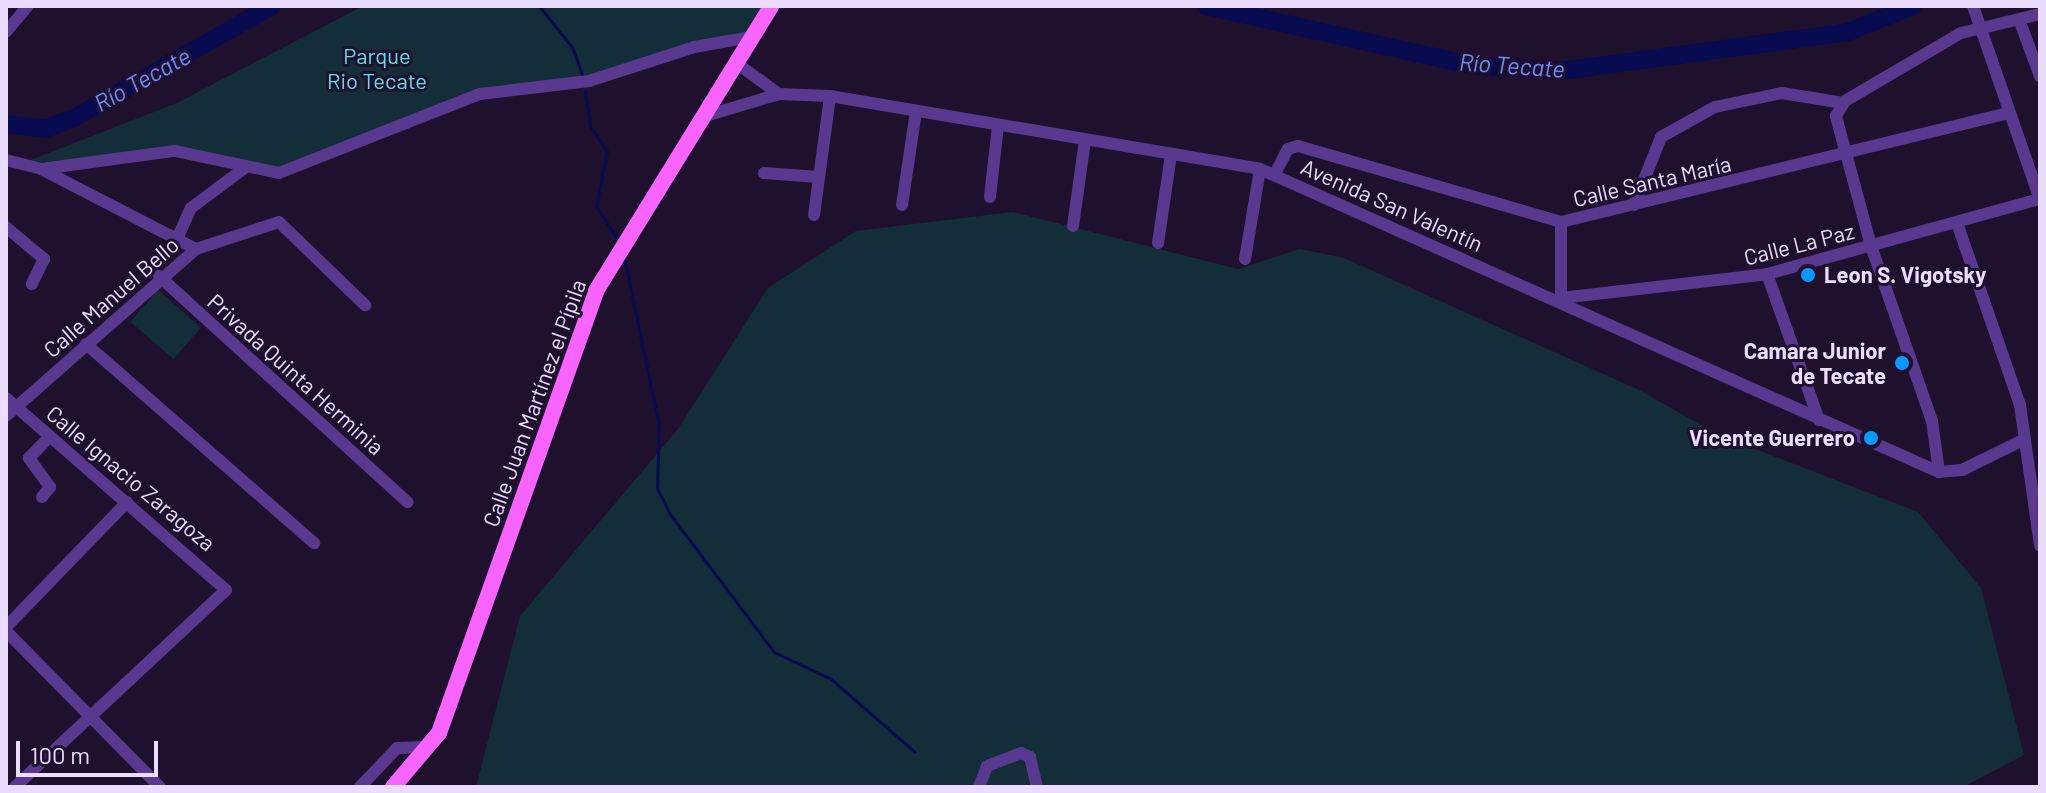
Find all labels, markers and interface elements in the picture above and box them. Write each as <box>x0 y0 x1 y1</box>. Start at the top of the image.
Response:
water label: Río Tecate <box>89 41 195 117</box>
park label: Parque Rio Tecate <box>327 42 427 94</box>
water label: Río Tecate <box>1458 47 1566 83</box>
street label: Calle Santa María <box>1571 150 1733 212</box>
street label: Avenida San Valentín <box>1297 153 1487 257</box>
street label: Calle La Paz <box>1741 218 1857 270</box>
street label: Calle Manuel Bello <box>38 231 184 363</box>
place label: Leon S. Vigotsky <box>1824 262 1986 288</box>
marker: Leon S. Vigotsky <box>1799 266 1817 284</box>
street label: Calle Juan Martínez el Pípila <box>477 276 591 530</box>
street label: Privada Quinta Herminia <box>202 288 390 460</box>
place label: Camara Junior de Tecate <box>1744 337 1886 388</box>
marker: Camara Junior de Tecate <box>1893 354 1911 372</box>
street label: Calle Ignacio Zaragoza <box>41 400 221 556</box>
place label: Vicente Guerrero <box>1689 425 1855 451</box>
marker: Vicente Guerrero <box>1862 429 1880 447</box>
scale bar <box>20 725 162 775</box>
text: 100 m <box>30 740 90 769</box>

